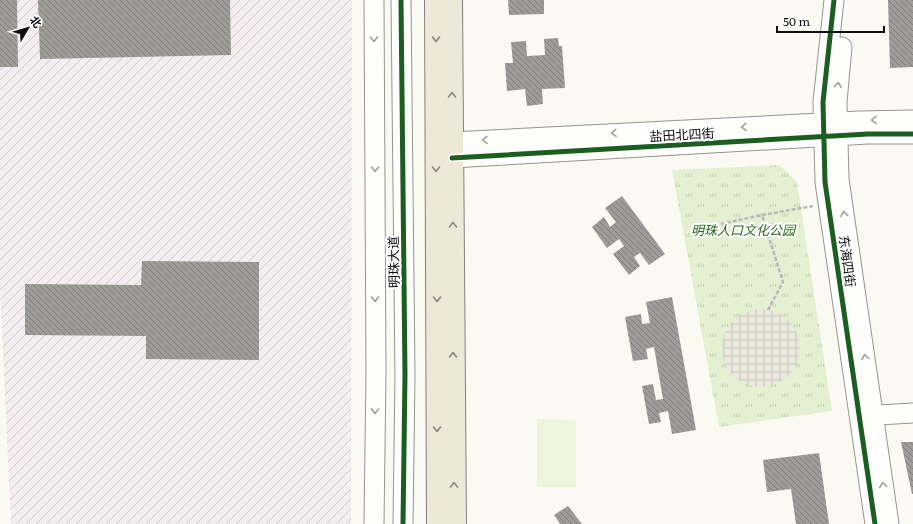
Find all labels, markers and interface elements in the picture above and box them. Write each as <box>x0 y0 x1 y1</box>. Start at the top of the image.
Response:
north arrow <box>8 8 48 48</box>
scale bar <box>777 8 884 34</box>
text: 北 <box>27 12 46 30</box>
text: 50 m <box>783 12 810 30</box>
one-way arrow <box>370 36 378 42</box>
one-way arrow <box>432 36 440 42</box>
one-way arrow <box>834 82 843 88</box>
one-way arrow <box>448 92 456 98</box>
one-way arrow <box>871 116 877 125</box>
one-way arrow <box>741 122 747 131</box>
street label: 盐田北四街 <box>649 123 715 145</box>
one-way arrow <box>611 129 617 138</box>
one-way arrow <box>481 136 487 144</box>
one-way arrow <box>371 166 379 172</box>
one-way arrow <box>432 166 440 172</box>
one-way arrow <box>840 211 849 217</box>
park label: 明珠人口文化公园 <box>691 220 797 239</box>
one-way arrow <box>448 222 457 228</box>
street label: 东海四街 <box>835 234 861 288</box>
street label: 明珠大道 <box>383 236 403 288</box>
one-way arrow <box>371 296 379 302</box>
one-way arrow <box>433 296 441 302</box>
one-way arrow <box>449 352 457 358</box>
one-way arrow <box>861 354 870 360</box>
one-way arrow <box>371 408 379 414</box>
one-way arrow <box>433 426 441 432</box>
one-way arrow <box>450 482 458 488</box>
one-way arrow <box>879 482 888 488</box>

